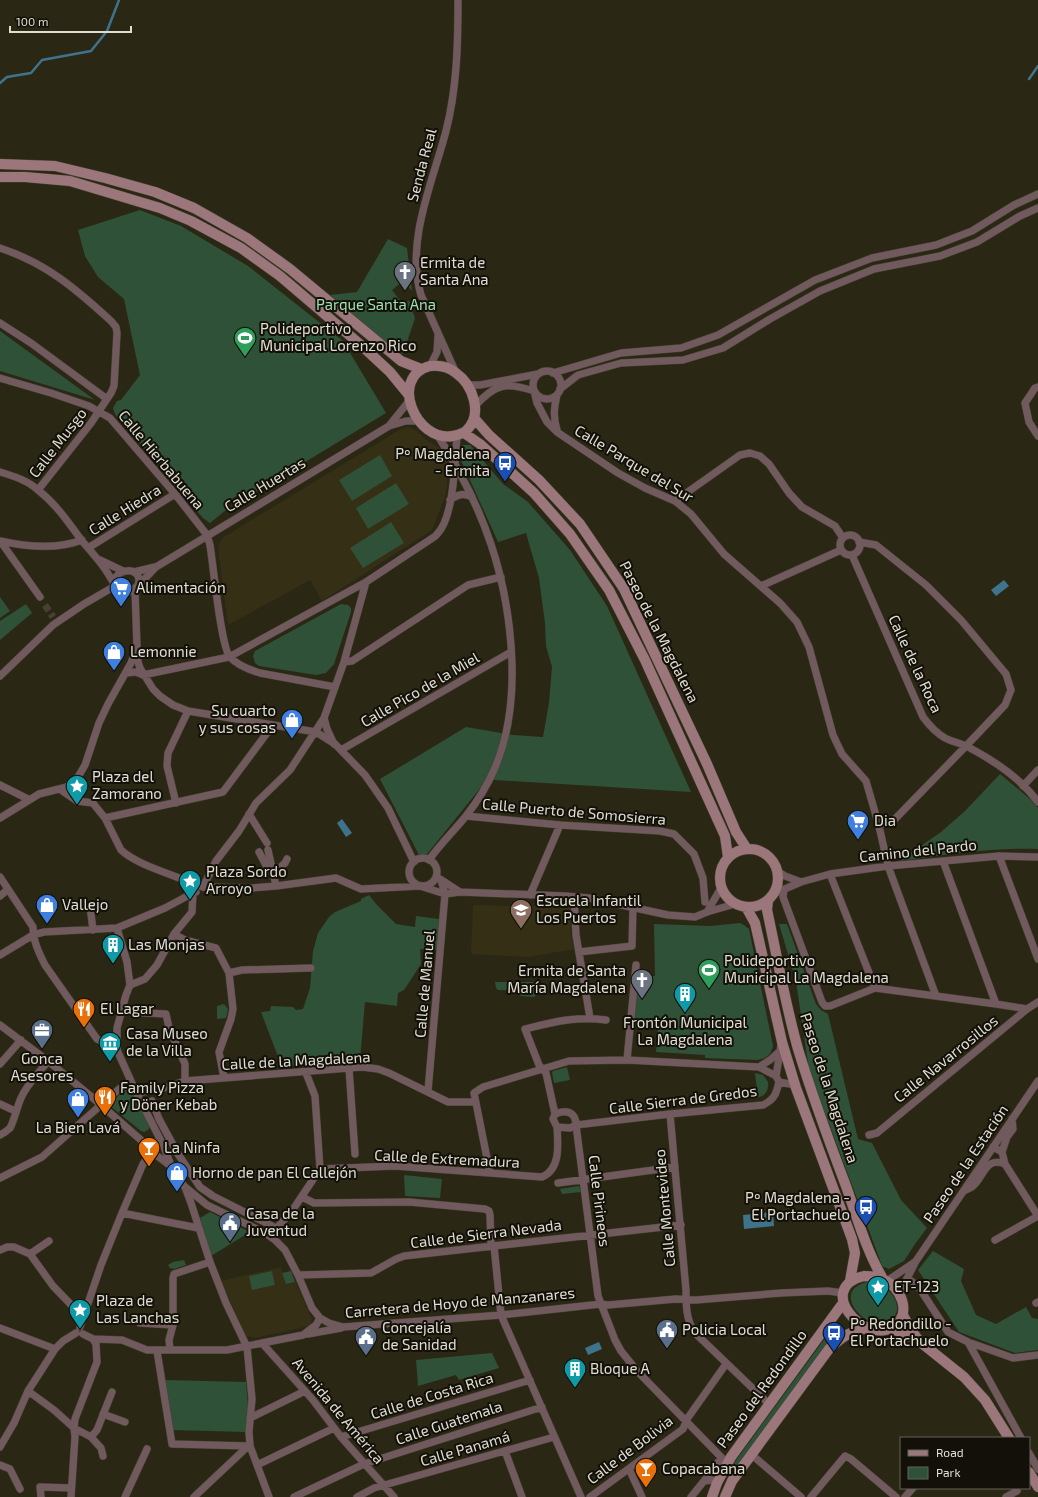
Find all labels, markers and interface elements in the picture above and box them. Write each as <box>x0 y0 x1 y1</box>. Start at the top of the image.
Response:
scale bar <box>10 8 131 34</box>
text: 100 m <box>16 14 48 28</box>
street label: Senda Real <box>403 126 440 203</box>
place label: Ermita de Santa Ana <box>420 253 489 288</box>
church icon: Ermita de Santa Ana <box>392 259 418 292</box>
park label: Parque Santa Ana <box>316 295 436 313</box>
place label: Polideportivo Municipal Lorenzo Rico <box>260 319 417 354</box>
sports icon: Polideportivo Municipal Lorenzo Rico <box>232 325 258 358</box>
street label: Calle Musgo <box>24 404 90 481</box>
street label: Calle Hierbabuena <box>115 406 208 513</box>
street label: Calle Parque del Sur <box>572 421 697 506</box>
place label: Pº Magdalena - Ermita <box>395 444 490 479</box>
bus stop icon: Pº Magdalena - Ermita <box>492 450 518 483</box>
street label: Calle Huertas <box>221 453 308 515</box>
street label: Calle Hiedra <box>85 480 164 538</box>
street label: Paseo de la Magdalena <box>616 558 703 705</box>
supermarket icon: Alimentación <box>108 575 134 608</box>
place label: Alimentación <box>136 578 226 596</box>
street label: Calle de la Roca <box>885 612 947 716</box>
shop icon: Lemonnie <box>101 639 127 672</box>
place label: Lemonnie <box>130 642 197 660</box>
street label: Calle Pico de la Miel <box>357 648 483 730</box>
place label: Su cuarto y sus cosas <box>199 701 276 736</box>
shop icon: Su cuarto y sus cosas <box>279 707 305 740</box>
place label: Plaza del Zamorano <box>92 767 162 802</box>
place icon: Plaza del Zamorano <box>64 773 90 806</box>
street label: Calle Puerto de Somosierra <box>481 794 667 828</box>
supermarket icon: Dia <box>845 808 871 841</box>
place label: Dia <box>874 811 896 829</box>
street label: Camino del Pardo <box>858 835 978 865</box>
place label: Plaza Sordo Arroyo <box>206 862 287 897</box>
place icon: Plaza Sordo Arroyo <box>177 868 203 901</box>
place label: Escuela Infantil Los Puertos <box>536 891 642 926</box>
shop icon: Vallejo <box>34 892 60 925</box>
place label: Vallejo <box>62 895 108 914</box>
school or university icon: Escuela Infantil Los Puertos <box>508 897 534 930</box>
street label: Calle de Manuel <box>410 929 438 1039</box>
building icon: Las Monjas <box>100 932 126 965</box>
place label: Las Monjas <box>128 935 205 954</box>
place label: Polideportivo Municipal La Magdalena <box>724 951 889 986</box>
sports icon: Polideportivo Municipal La Magdalena <box>696 957 722 990</box>
place label: Ermita de Santa María Magdalena <box>507 961 626 996</box>
church icon: Ermita de Santa María Magdalena <box>629 967 655 1000</box>
building icon: Frontón Municipal La Magdalena <box>672 981 698 1014</box>
restaurant icon: El Lagar <box>71 996 97 1029</box>
place label: El Lagar <box>100 999 154 1017</box>
street label: Paseo de la Magdalena <box>797 1010 863 1165</box>
street label: Calle Navarrosillos <box>890 1011 1001 1106</box>
place label: Frontón Municipal La Magdalena <box>623 1013 747 1048</box>
office icon: Gonca Asesores <box>29 1017 55 1050</box>
place label: Casa Museo de la Villa <box>126 1024 208 1059</box>
museum icon: Casa Museo de la Villa <box>97 1030 123 1063</box>
street label: Calle de la Magdalena <box>221 1047 371 1073</box>
place label: Gonca Asesores <box>11 1049 73 1084</box>
place label: Family Pizza y Döner Kebab <box>120 1078 217 1113</box>
street label: Calle Sierra de Gredos <box>608 1081 758 1117</box>
restaurant icon: Family Pizza y Döner Kebab <box>92 1084 118 1117</box>
shop icon: La Bien Lavá <box>65 1086 91 1119</box>
street label: Paseo de la Estación <box>919 1101 1011 1226</box>
place label: La Bien Lavá <box>36 1118 120 1136</box>
bar icon: La Ninfa <box>136 1135 162 1168</box>
place label: La Ninfa <box>164 1138 220 1156</box>
street label: Calle de Extremadura <box>374 1145 520 1171</box>
street label: Calle Montevideo <box>650 1148 678 1268</box>
street label: Calle Pirineos <box>585 1154 615 1248</box>
shop icon: Horno de pan El Callejón <box>164 1160 190 1193</box>
place label: Horno de pan El Callejón <box>192 1163 357 1182</box>
place label: Pº Magdalena - El Portachuelo <box>745 1188 850 1223</box>
bus stop icon: Pº Magdalena - El Portachuelo <box>853 1194 879 1227</box>
place label: Casa de la Juventud <box>246 1204 315 1239</box>
public building icon: Casa de la Juventud <box>217 1210 243 1243</box>
street label: Calle de Sierra Nevada <box>409 1215 563 1251</box>
place icon: ET-123 <box>865 1274 891 1307</box>
place label: ET-123 <box>894 1277 939 1295</box>
street label: Carretera de Hoyo de Manzanares <box>344 1283 576 1321</box>
place label: Plaza de Las Lanchas <box>96 1291 179 1326</box>
place icon: Plaza de Las Lanchas <box>67 1297 93 1330</box>
place label: Pº Redondillo - El Portachuelo <box>850 1314 952 1349</box>
public building icon: Policia Local <box>654 1317 680 1350</box>
place label: Concejalía de Sanidad <box>382 1318 457 1353</box>
place label: Policia Local <box>682 1320 767 1338</box>
bus stop icon: Pº Redondillo - El Portachuelo <box>821 1320 847 1353</box>
public building icon: Concejalía de Sanidad <box>353 1324 379 1357</box>
street label: Paseo del Redondillo <box>712 1326 810 1451</box>
street label: Avenida de América <box>289 1354 388 1467</box>
building icon: Bloque A <box>562 1356 588 1389</box>
place label: Bloque A <box>590 1359 650 1377</box>
street label: Calle de Costa Rica <box>368 1368 495 1422</box>
street label: Calle Guatemala <box>393 1396 504 1448</box>
street label: Calle de Bolivia <box>583 1411 676 1487</box>
street label: Calle Panamá <box>418 1427 512 1469</box>
legend <box>900 1437 1030 1489</box>
text: Road <box>936 1445 964 1459</box>
bar icon: Copacabana <box>633 1456 659 1489</box>
place label: Copacabana <box>662 1459 745 1477</box>
text: Park <box>936 1465 961 1479</box>

